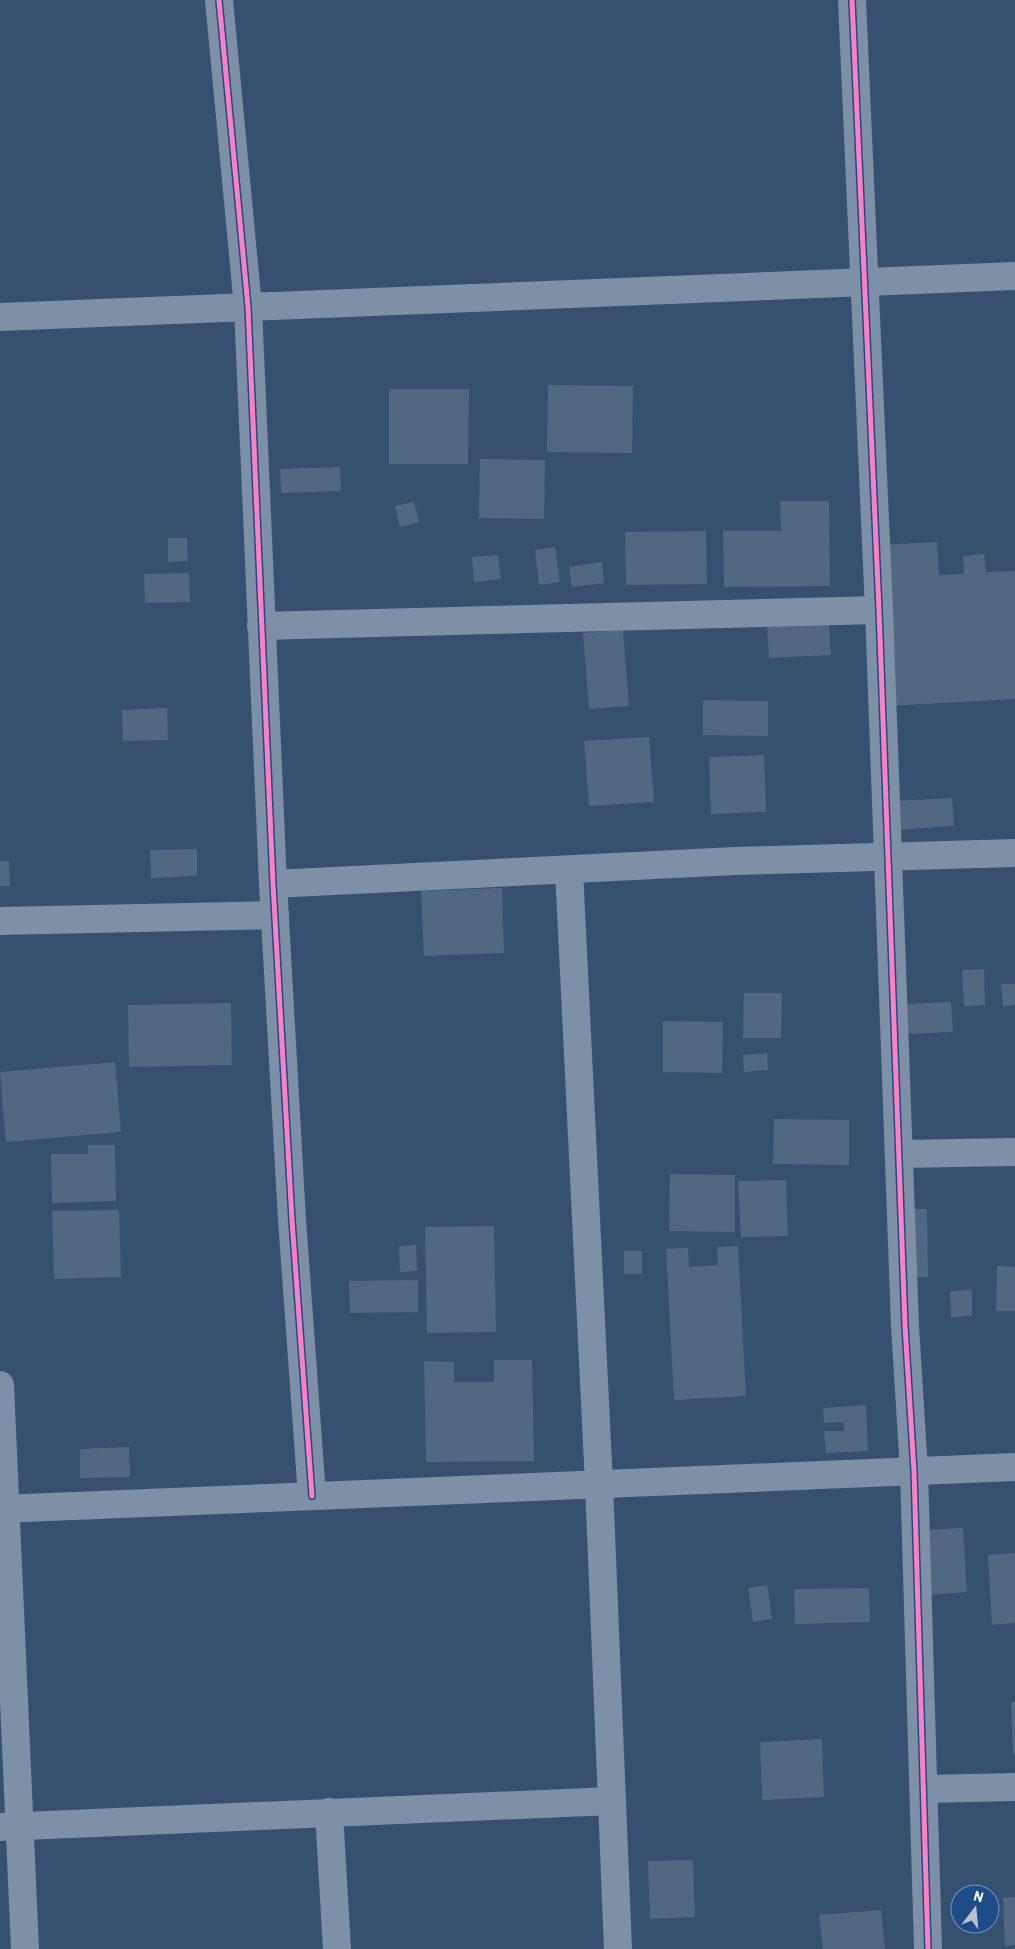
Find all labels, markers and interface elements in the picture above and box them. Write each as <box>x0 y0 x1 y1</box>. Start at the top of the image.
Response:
north arrow <box>950 1884 1000 1934</box>
text: N <box>972 1887 986 1905</box>

